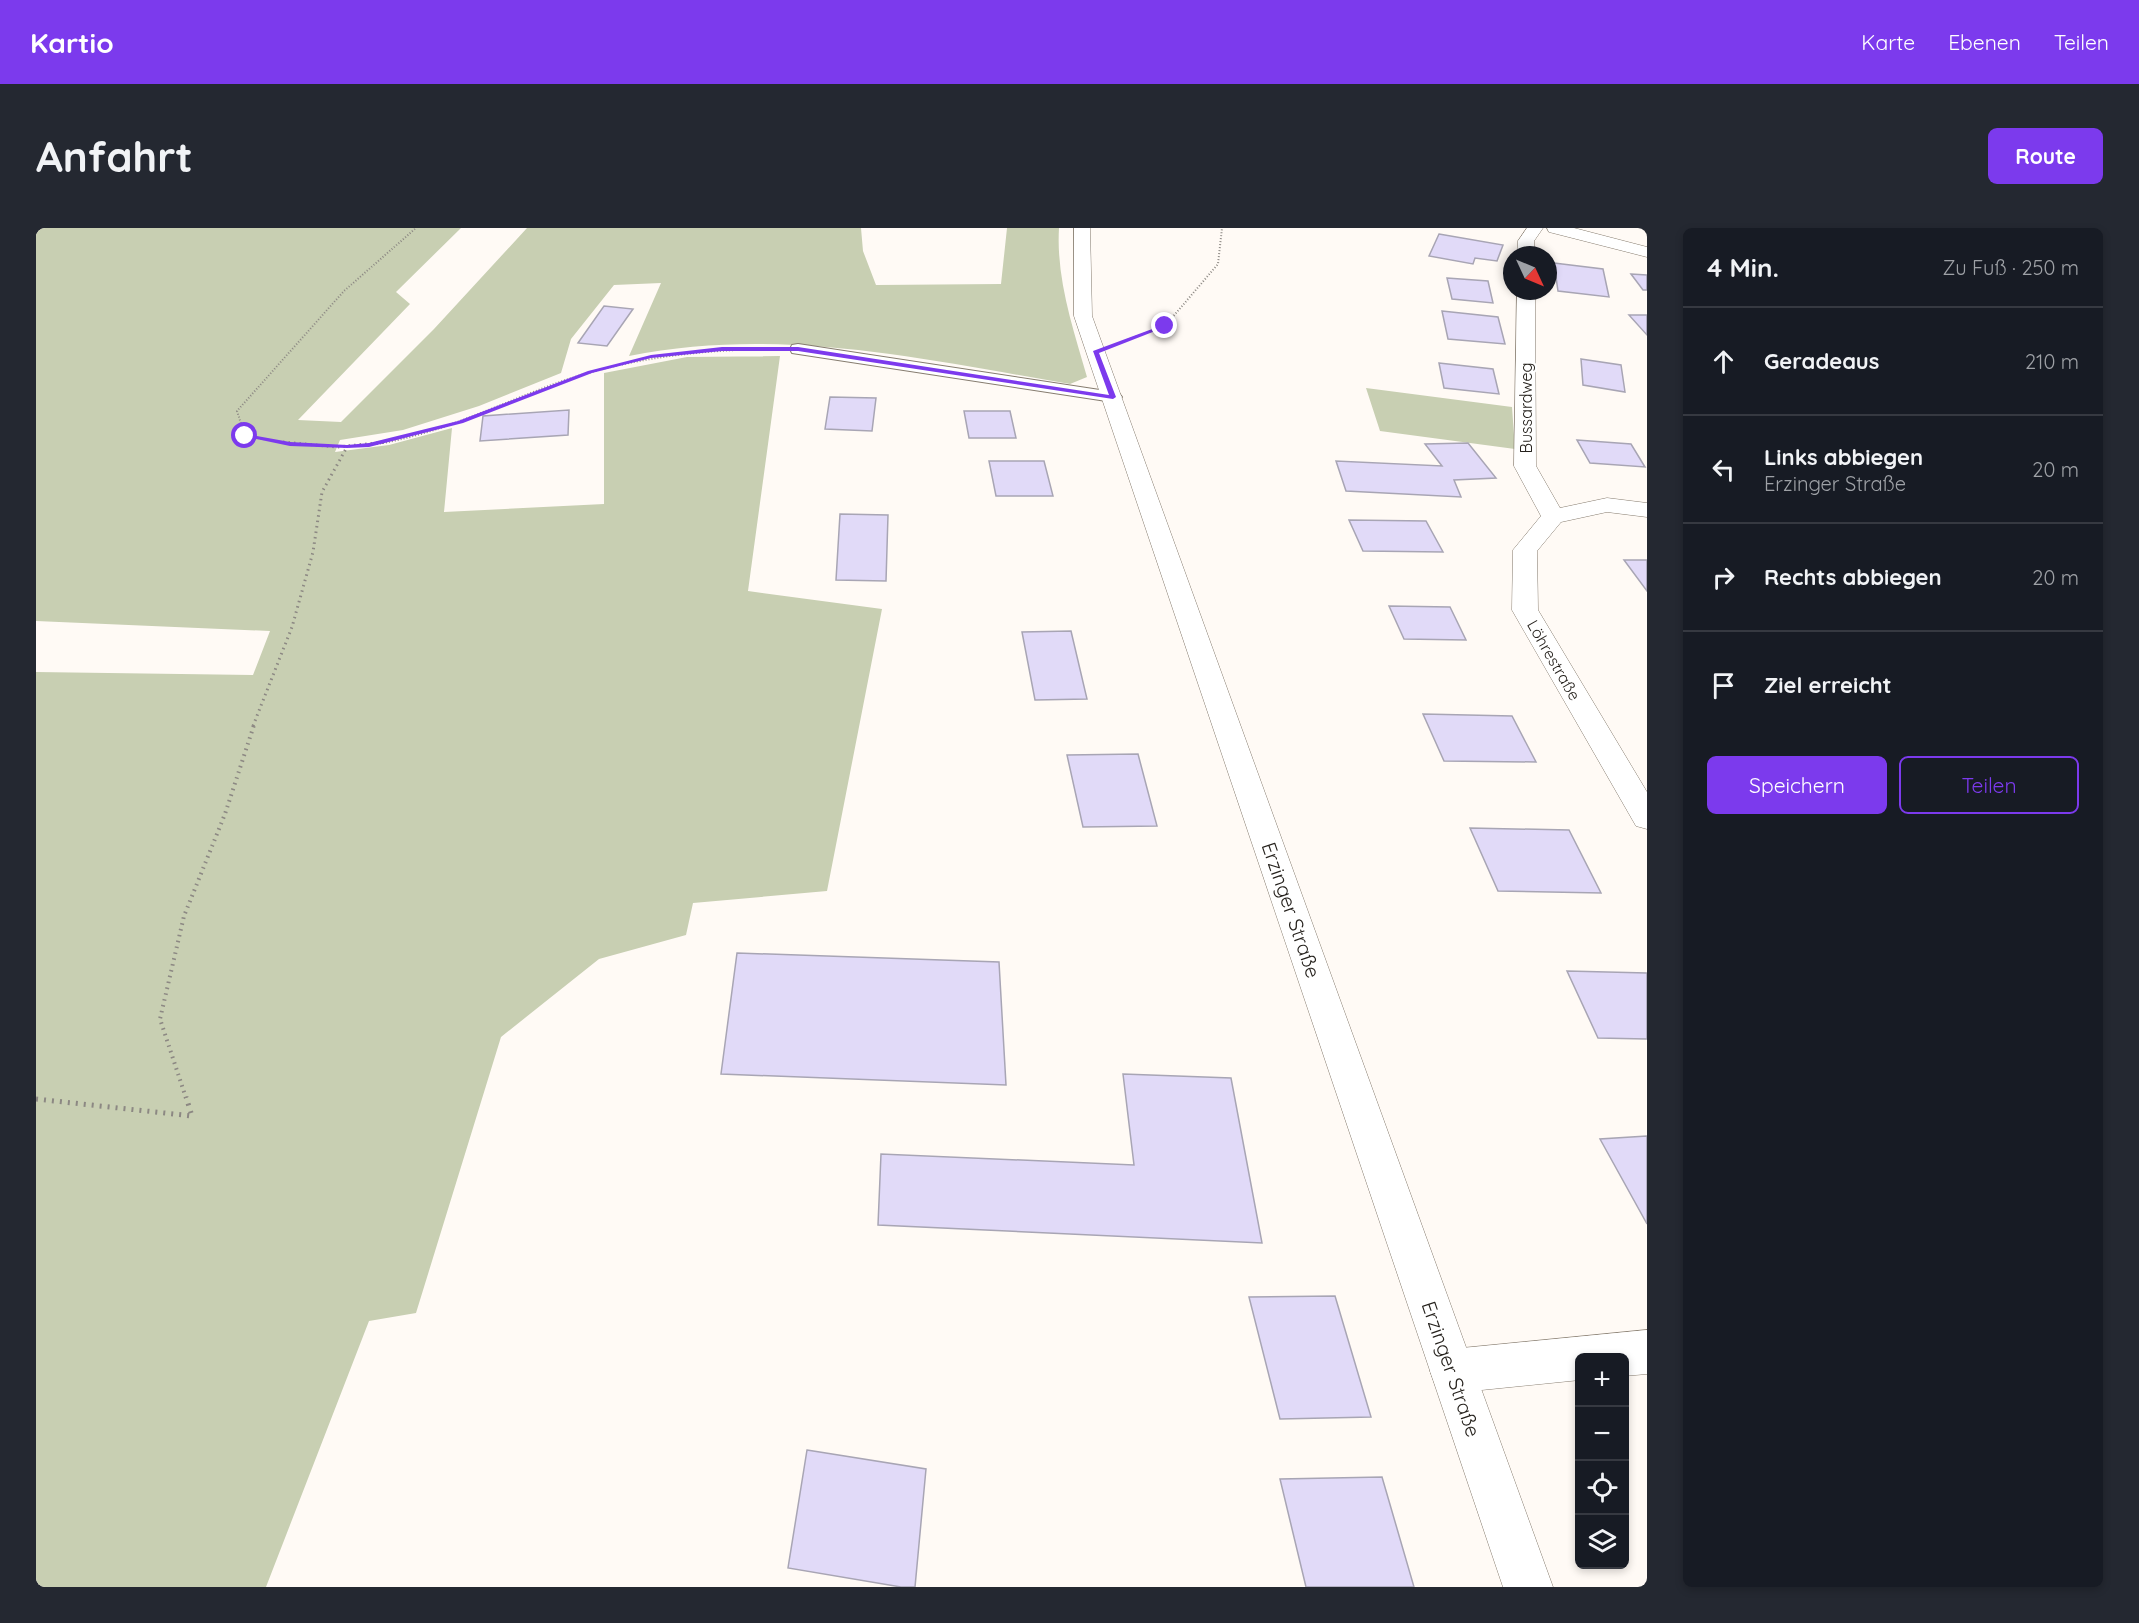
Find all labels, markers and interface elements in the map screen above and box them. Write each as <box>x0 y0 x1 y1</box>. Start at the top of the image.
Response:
text: Kartio <box>30 25 114 60</box>
text: Karte <box>1861 29 1915 55</box>
text: Ebenen <box>1948 29 2021 55</box>
text: Teilen <box>2054 29 2109 55</box>
button: Route <box>1988 128 2103 184</box>
text: Anfahrt <box>36 130 193 183</box>
north arrow <box>1503 246 1557 300</box>
text: 4 Min. <box>1707 251 1779 284</box>
text: Zu Fuß · 250 m <box>1942 255 2079 280</box>
route end <box>1151 312 1177 338</box>
icon: ahead <box>1707 345 1740 378</box>
text: Geradeaus <box>1764 347 1879 375</box>
text: 210 m <box>2025 349 2079 374</box>
street label: Bussardweg <box>1516 363 1536 453</box>
route start <box>231 422 257 448</box>
text: Links abbiegen <box>1764 443 1923 471</box>
icon: left <box>1707 453 1740 486</box>
text: 20 m <box>2032 457 2079 482</box>
text: Erzinger Straße <box>1764 471 1906 496</box>
icon: right <box>1707 561 1740 594</box>
text: Rechts abbiegen <box>1764 563 1942 591</box>
text: 20 m <box>2032 565 2079 590</box>
street label: Löhrestraße <box>1523 616 1585 704</box>
icon: arrive <box>1707 669 1740 702</box>
text: Ziel erreicht <box>1764 671 1892 699</box>
button: Speichern <box>1707 756 1887 814</box>
button: Teilen <box>1899 756 2079 814</box>
street label: Erzinger Straße <box>1257 839 1326 981</box>
street label: Erzinger Straße <box>1417 1298 1486 1440</box>
map controls <box>1575 1353 1629 1569</box>
button: + <box>1575 1353 1629 1407</box>
button: − <box>1575 1407 1629 1461</box>
button: locate <box>1575 1461 1629 1515</box>
button: layers <box>1575 1515 1629 1569</box>

